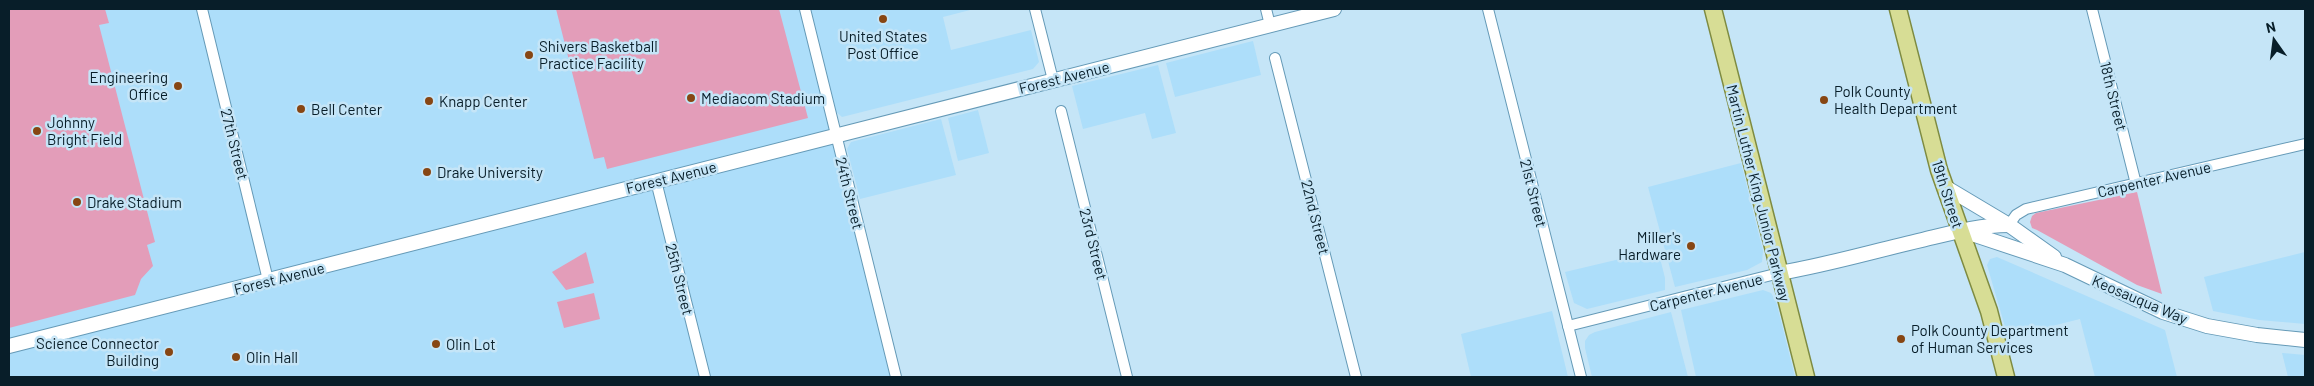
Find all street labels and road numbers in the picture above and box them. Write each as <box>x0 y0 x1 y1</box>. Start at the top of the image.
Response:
street label: Forest Avenue <box>1017 57 1111 97</box>
street label: 18th Street <box>2097 60 2131 132</box>
street label: Martin Luther King Junior Parkway <box>1723 83 1795 303</box>
street label: 27th Street <box>217 107 253 181</box>
street label: 24th Street <box>832 155 868 231</box>
street label: Forest Avenue <box>624 157 718 197</box>
street label: 21st Street <box>1517 157 1551 229</box>
street label: Carpenter Avenue <box>2096 157 2212 201</box>
street label: 19th Street <box>1929 158 1967 230</box>
street label: 22nd Street <box>1298 178 1334 256</box>
street label: 23rd Street <box>1076 206 1112 282</box>
street label: 25th Street <box>662 241 698 317</box>
street label: Forest Avenue <box>232 258 326 298</box>
street label: Carpenter Avenue <box>1648 269 1764 315</box>
street label: Keosauqua Way <box>2090 271 2191 327</box>

